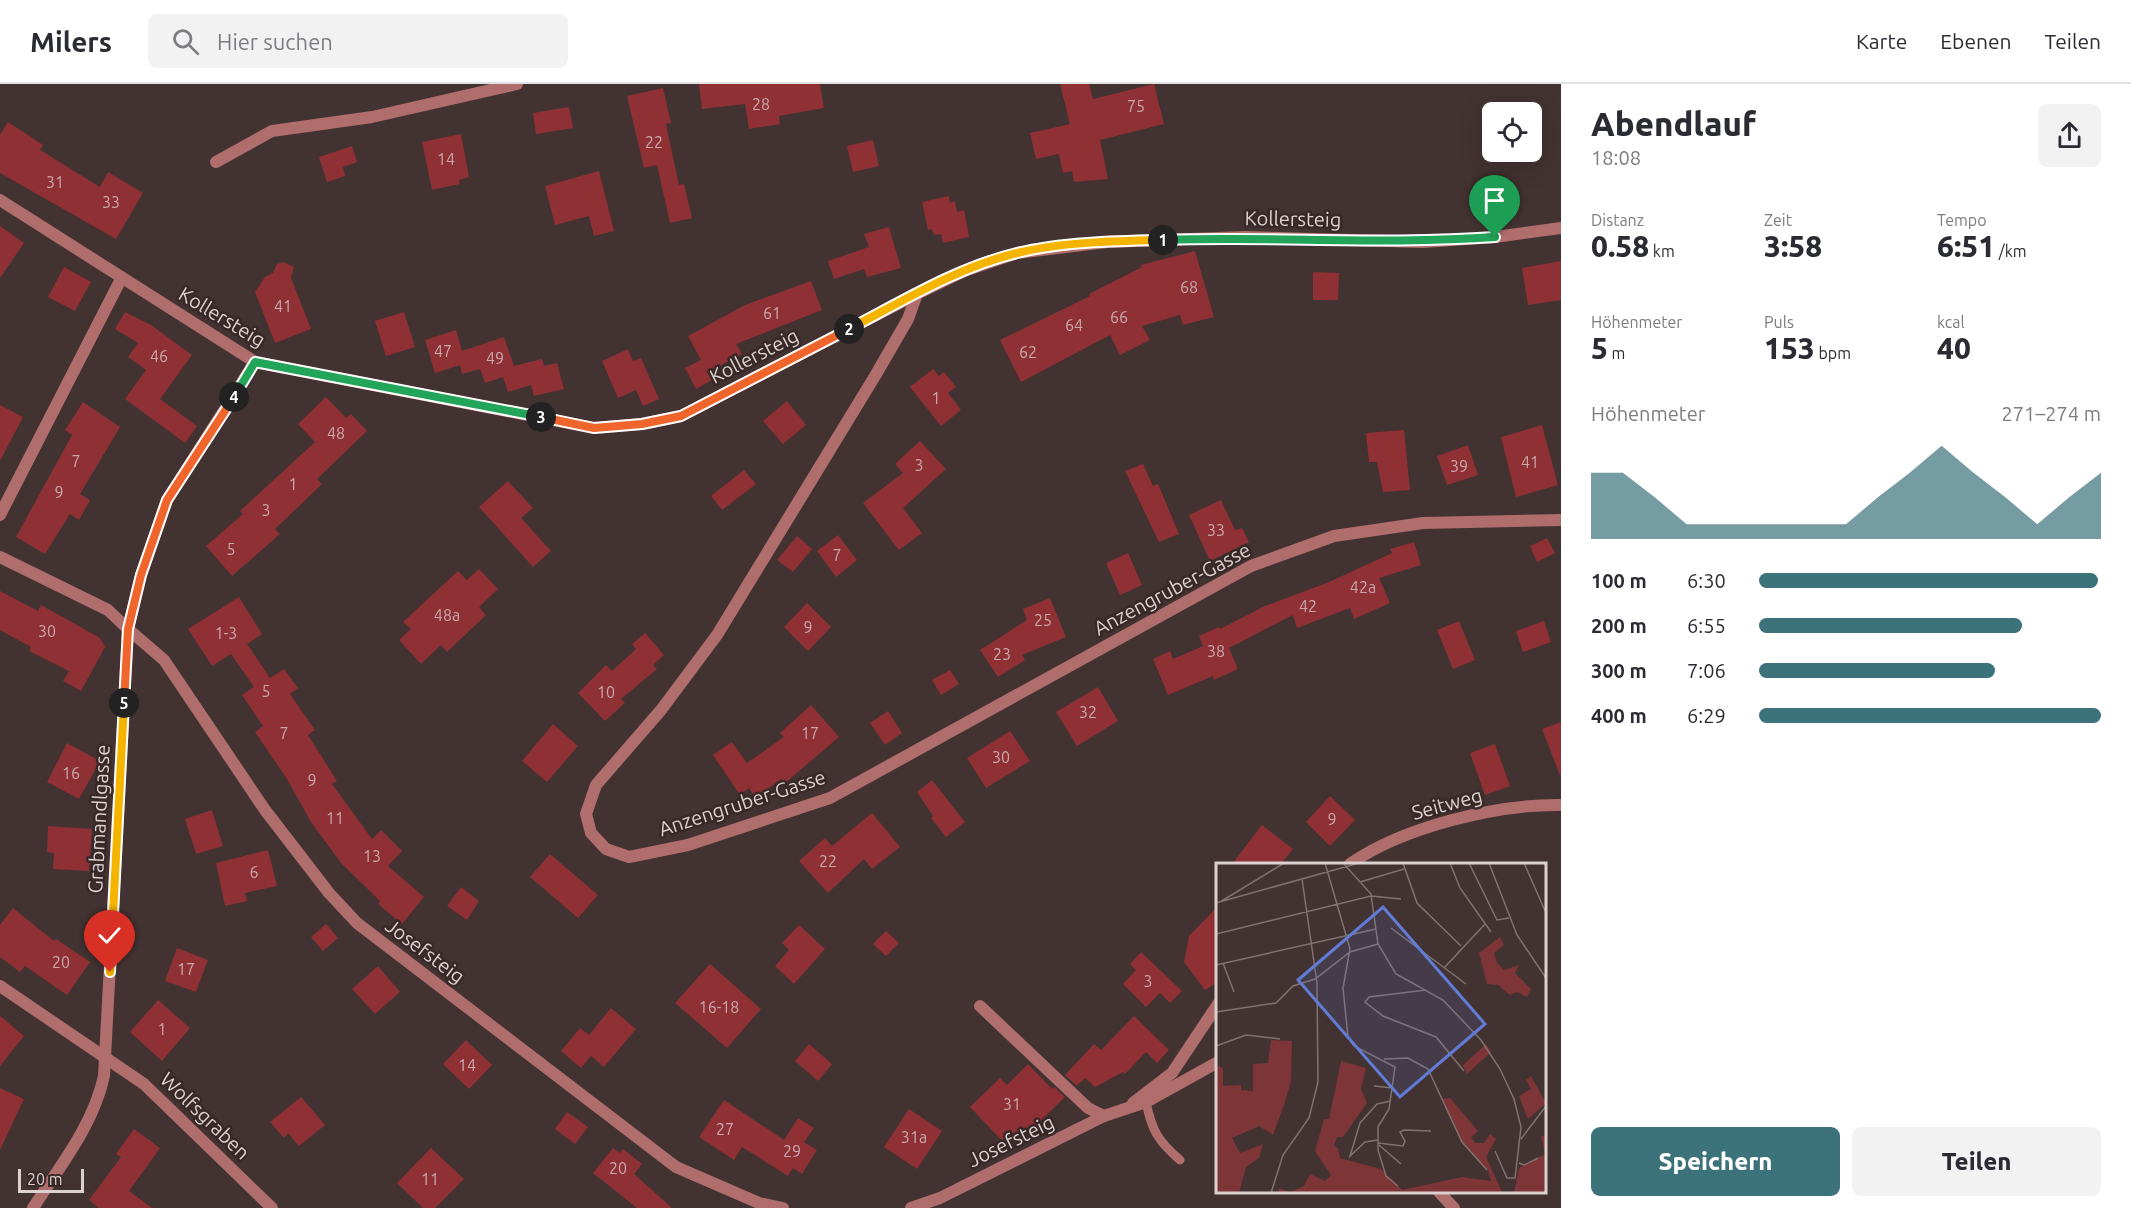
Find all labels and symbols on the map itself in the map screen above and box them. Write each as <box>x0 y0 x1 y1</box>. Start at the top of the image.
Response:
house number: 28 <box>752 95 770 113</box>
house number: 75 <box>1127 97 1145 115</box>
house number: 22 <box>645 133 663 151</box>
house number: 14 <box>437 150 455 168</box>
house number: 31 <box>46 173 64 191</box>
pin <box>1469 175 1520 237</box>
house number: 33 <box>102 193 120 211</box>
street label: Kollersteig <box>1245 206 1342 231</box>
pin: 1 <box>1148 225 1178 255</box>
house number: 68 <box>1180 278 1198 296</box>
street label: Kollersteig <box>175 282 270 351</box>
house number: 41 <box>274 297 292 315</box>
house number: 61 <box>763 304 781 322</box>
house number: 66 <box>1110 308 1128 326</box>
pin: 2 <box>834 314 864 344</box>
house number: 64 <box>1065 316 1083 334</box>
street label: Kollersteig <box>706 323 802 388</box>
house number: 47 <box>434 342 452 360</box>
house number: 62 <box>1019 343 1037 361</box>
house number: 46 <box>150 347 168 365</box>
house number: 49 <box>486 349 504 367</box>
pin: 4 <box>219 382 249 412</box>
house number: 1 <box>931 389 941 407</box>
pin: 3 <box>526 402 556 432</box>
house number: 48 <box>327 424 345 442</box>
house number: 7 <box>71 452 81 470</box>
house number: 41 <box>1521 453 1539 471</box>
house number: 3 <box>914 456 924 474</box>
house number: 39 <box>1450 457 1468 475</box>
house number: 1 <box>288 475 298 493</box>
house number: 9 <box>54 483 64 501</box>
house number: 3 <box>261 501 271 519</box>
house number: 33 <box>1207 521 1225 539</box>
street label: Anzengruber-Gasse <box>1090 538 1254 640</box>
house number: 5 <box>226 540 236 558</box>
house number: 7 <box>832 546 842 564</box>
house number: 42a <box>1350 578 1376 596</box>
house number: 42 <box>1299 597 1317 615</box>
house number: 48a <box>434 606 460 624</box>
house number: 25 <box>1034 611 1052 629</box>
house number: 9 <box>803 618 813 636</box>
house number: 30 <box>38 622 56 640</box>
house number: 1-3 <box>215 624 237 642</box>
house number: 38 <box>1207 642 1225 660</box>
house number: 23 <box>993 645 1011 663</box>
house number: 5 <box>261 682 271 700</box>
house number: 10 <box>597 683 615 701</box>
pin: 5 <box>109 688 139 718</box>
house number: 32 <box>1079 703 1097 721</box>
house number: 7 <box>279 724 289 742</box>
house number: 17 <box>801 724 819 742</box>
street label: Grabmandlgasse <box>83 744 114 894</box>
house number: 30 <box>992 748 1010 766</box>
house number: 16 <box>62 764 80 782</box>
street label: Anzengruber-Gasse <box>655 765 828 840</box>
house number: 9 <box>307 771 317 789</box>
street label: Seitweg <box>1409 783 1485 824</box>
house number: 11 <box>326 809 344 827</box>
house number: 9 <box>1327 810 1337 828</box>
house number: 13 <box>363 847 381 865</box>
house number: 22 <box>819 852 837 870</box>
house number: 6 <box>249 863 259 881</box>
inset map <box>1216 863 1546 1193</box>
pin <box>84 910 135 972</box>
street label: Josefsteig <box>381 913 469 988</box>
house number: 20 <box>52 953 70 971</box>
house number: 17 <box>177 960 195 978</box>
house number: 3 <box>1143 972 1153 990</box>
house number: 16-18 <box>699 998 739 1016</box>
house number: 1 <box>157 1020 167 1038</box>
house number: 14 <box>458 1056 476 1074</box>
street label: Wolfsgraben <box>156 1067 255 1164</box>
house number: 31 <box>1003 1095 1021 1113</box>
street label: Josefsteig <box>964 1110 1058 1171</box>
house number: 27 <box>716 1120 734 1138</box>
house number: 31a <box>901 1128 927 1146</box>
house number: 29 <box>783 1142 801 1160</box>
house number: 20 <box>609 1159 627 1177</box>
scale bar <box>18 1166 84 1194</box>
house number: 11 <box>421 1170 439 1188</box>

